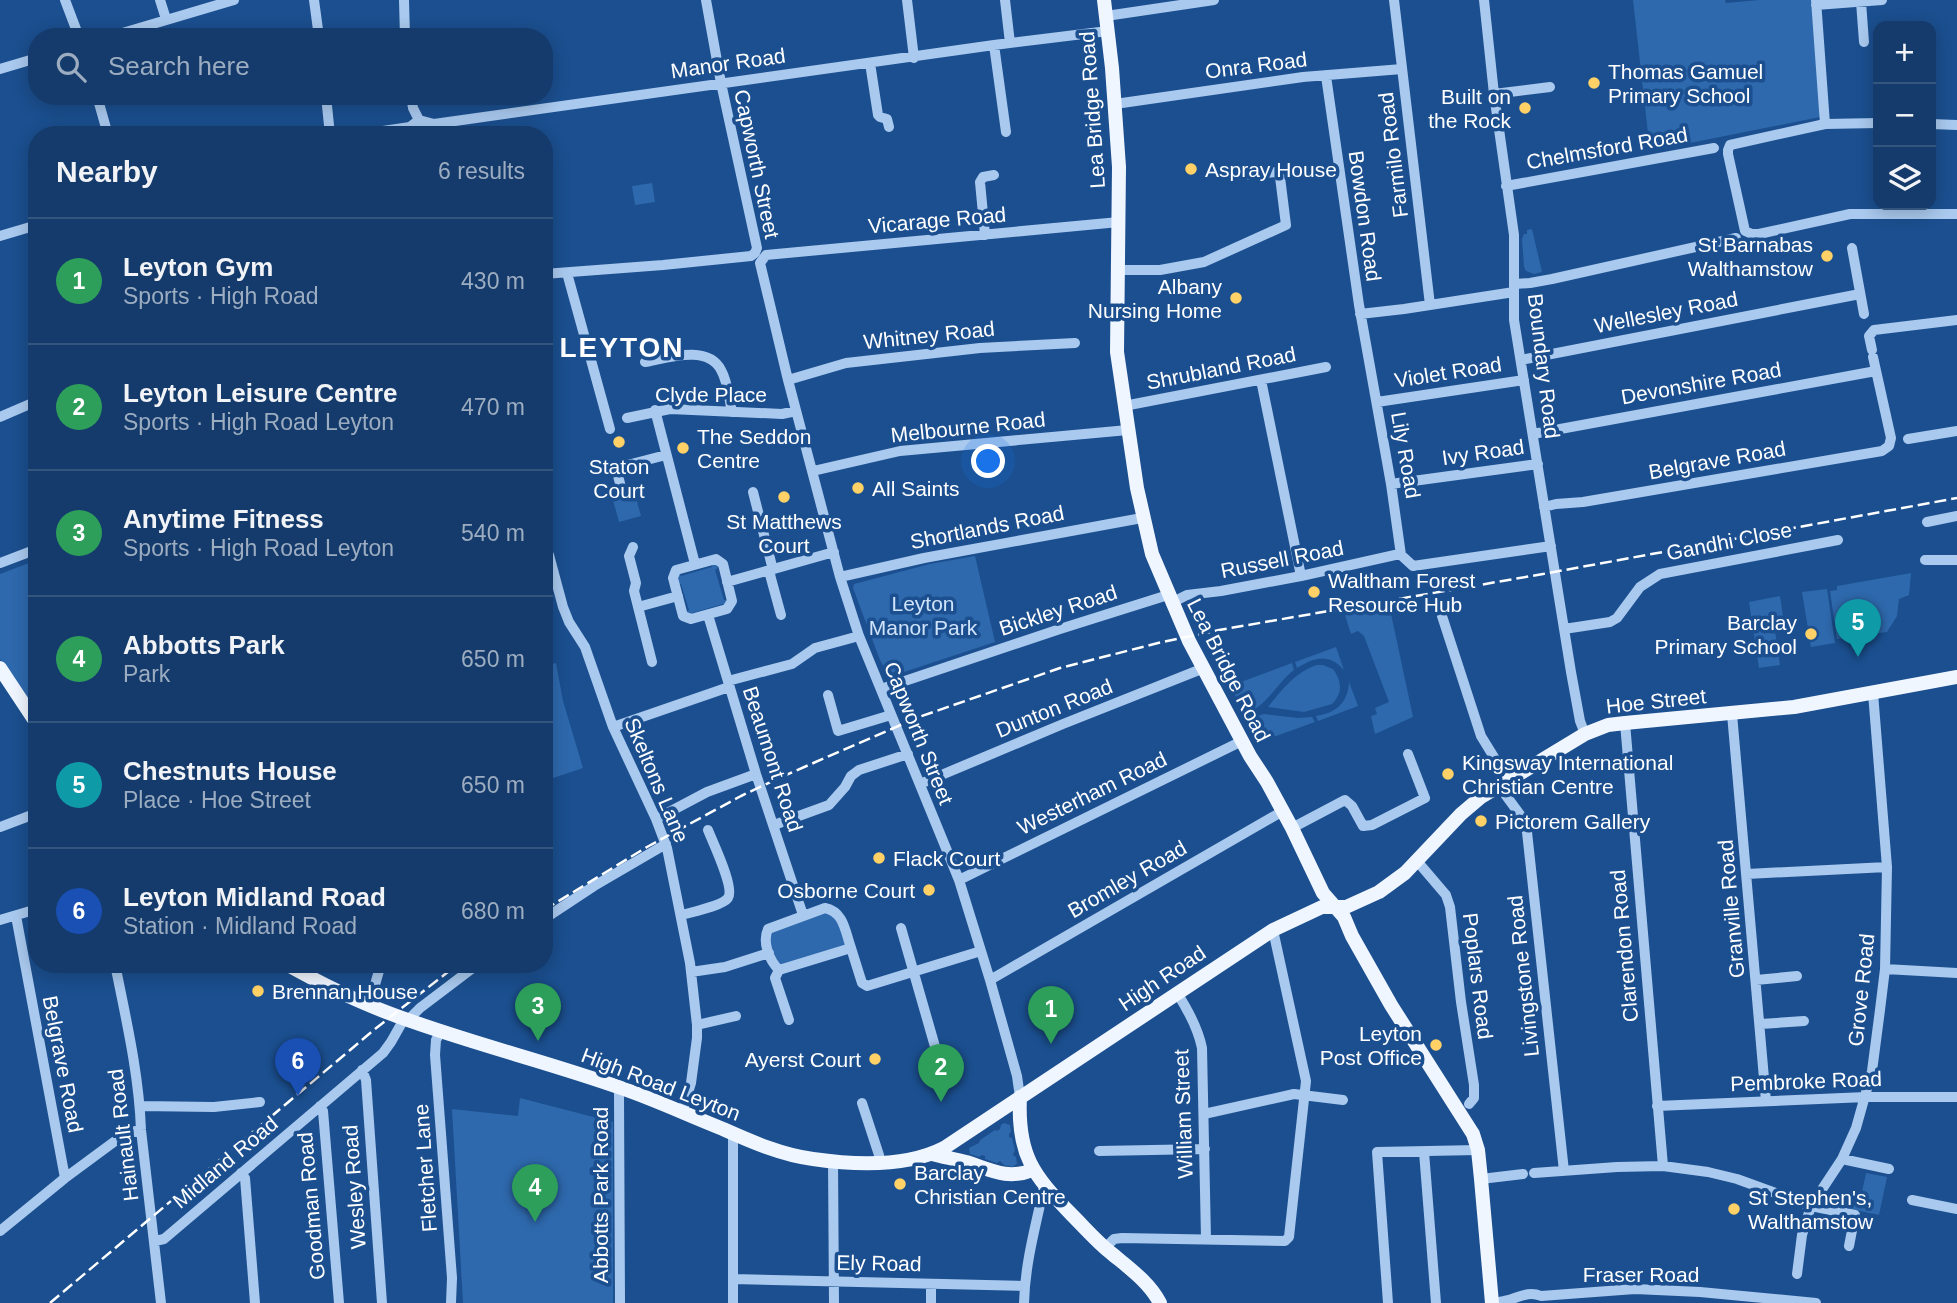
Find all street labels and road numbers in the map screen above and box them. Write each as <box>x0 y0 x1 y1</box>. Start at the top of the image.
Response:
street label: Lea Bridge Road <box>1075 31 1109 189</box>
street label: Manor Road <box>669 44 787 82</box>
street label: Onra Road <box>1204 47 1308 83</box>
street label: Capworth Street <box>730 87 784 241</box>
street label: Farmilo Road <box>1374 91 1412 219</box>
street label: Chelmsford Road <box>1525 122 1689 174</box>
street label: Bowdon Road <box>1344 149 1386 283</box>
street label: Vicarage Road <box>867 203 1007 237</box>
street label: Wellesley Road <box>1592 287 1740 337</box>
street label: Boundary Road <box>1524 292 1564 440</box>
street label: Whitney Road <box>862 317 996 353</box>
street label: Shrubland Road <box>1144 342 1298 394</box>
street label: Violet Road <box>1393 352 1503 392</box>
street label: Devonshire Road <box>1619 358 1783 408</box>
street label: Clyde Place <box>655 383 767 406</box>
street label: Melbourne Road <box>890 407 1046 447</box>
street label: Lily Road <box>1387 410 1425 500</box>
street label: Ivy Road <box>1440 435 1526 469</box>
street label: Belgrave Road <box>1647 437 1787 483</box>
street label: Shortlands Road <box>908 501 1066 553</box>
street label: Gandhi Close <box>1664 518 1794 564</box>
street label: Russell Road <box>1219 536 1345 582</box>
street label: Bickley Road <box>996 580 1120 640</box>
street label: Lea Bridge Road <box>1183 595 1275 745</box>
street label: Capworth Street <box>880 658 958 808</box>
street label: Dunton Road <box>992 674 1116 742</box>
street label: Beaumont Road <box>739 683 807 835</box>
street label: Hoe Street <box>1605 684 1707 718</box>
street label: Skeltons Lane <box>620 714 694 846</box>
street label: Westerham Road <box>1014 747 1170 839</box>
street label: Bromley Road <box>1064 836 1190 922</box>
street label: Granville Road <box>1713 839 1749 979</box>
street label: Clarendon Road <box>1606 869 1642 1023</box>
street label: Livingstone Road <box>1503 894 1543 1058</box>
street label: Poplars Road <box>1459 911 1497 1041</box>
street label: Grove Road <box>1844 932 1878 1048</box>
street label: High Road <box>1114 941 1210 1015</box>
street label: Belgrave Road <box>38 994 88 1134</box>
street label: High Road Leyton <box>578 1043 744 1125</box>
street label: William Street <box>1169 1049 1197 1179</box>
street label: Pembroke Road <box>1730 1067 1882 1095</box>
street label: Hainault Road <box>103 1068 143 1202</box>
street label: Fletcher Lane <box>409 1103 441 1233</box>
street label: Abbotts Park Road <box>589 1107 612 1283</box>
street label: Midland Road <box>168 1112 282 1212</box>
street label: Wesley Road <box>338 1124 370 1250</box>
street label: Goodman Road <box>293 1131 329 1281</box>
street label: Ely Road <box>836 1251 922 1275</box>
street label: Fraser Road <box>1583 1263 1699 1286</box>

